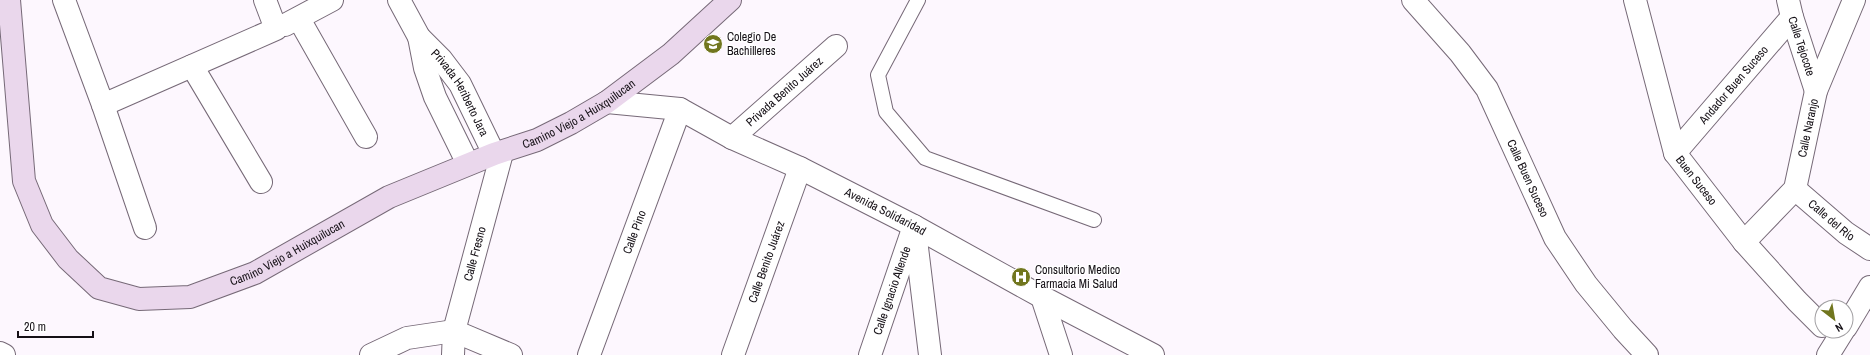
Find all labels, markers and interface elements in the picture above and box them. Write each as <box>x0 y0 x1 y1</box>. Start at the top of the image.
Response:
street label: Calle Tejocote <box>1784 14 1819 78</box>
place label: Colegio De Bachilleres <box>727 29 776 59</box>
school or university icon: Colegio De Bachilleres <box>702 33 724 55</box>
street label: Andador Buen Suceso <box>1695 42 1772 128</box>
street label: Privada Heriberto Jara <box>428 46 492 140</box>
street label: Privada Benito Juárez <box>743 53 826 130</box>
street label: Camino Viejo a Huixquilucan <box>520 76 639 152</box>
street label: Calle Naranjo <box>1794 97 1822 159</box>
street label: Calle Buen Suceso <box>1503 137 1552 220</box>
street label: Buen Suceso <box>1672 152 1721 209</box>
street label: Avenida Solidaridad <box>841 184 929 239</box>
street label: Calle del Río <box>1805 196 1858 245</box>
street label: Calle Pino <box>619 208 650 256</box>
street label: Camino Viejo a Huixquilucan <box>228 216 348 290</box>
street label: Calle Benito Juárez <box>744 219 788 305</box>
street label: Calle Fresno <box>460 225 490 283</box>
street label: Calle Ignacio Allende <box>869 244 914 337</box>
place label: Consultorio Medico Farmacia Mi Salud <box>1035 262 1120 292</box>
hospital icon: Consultorio Medico Farmacia Mi Salud <box>1010 266 1032 288</box>
north arrow <box>1814 299 1854 339</box>
scale bar <box>18 313 93 339</box>
text: 20 m <box>24 319 46 335</box>
text: N <box>1833 320 1846 335</box>

